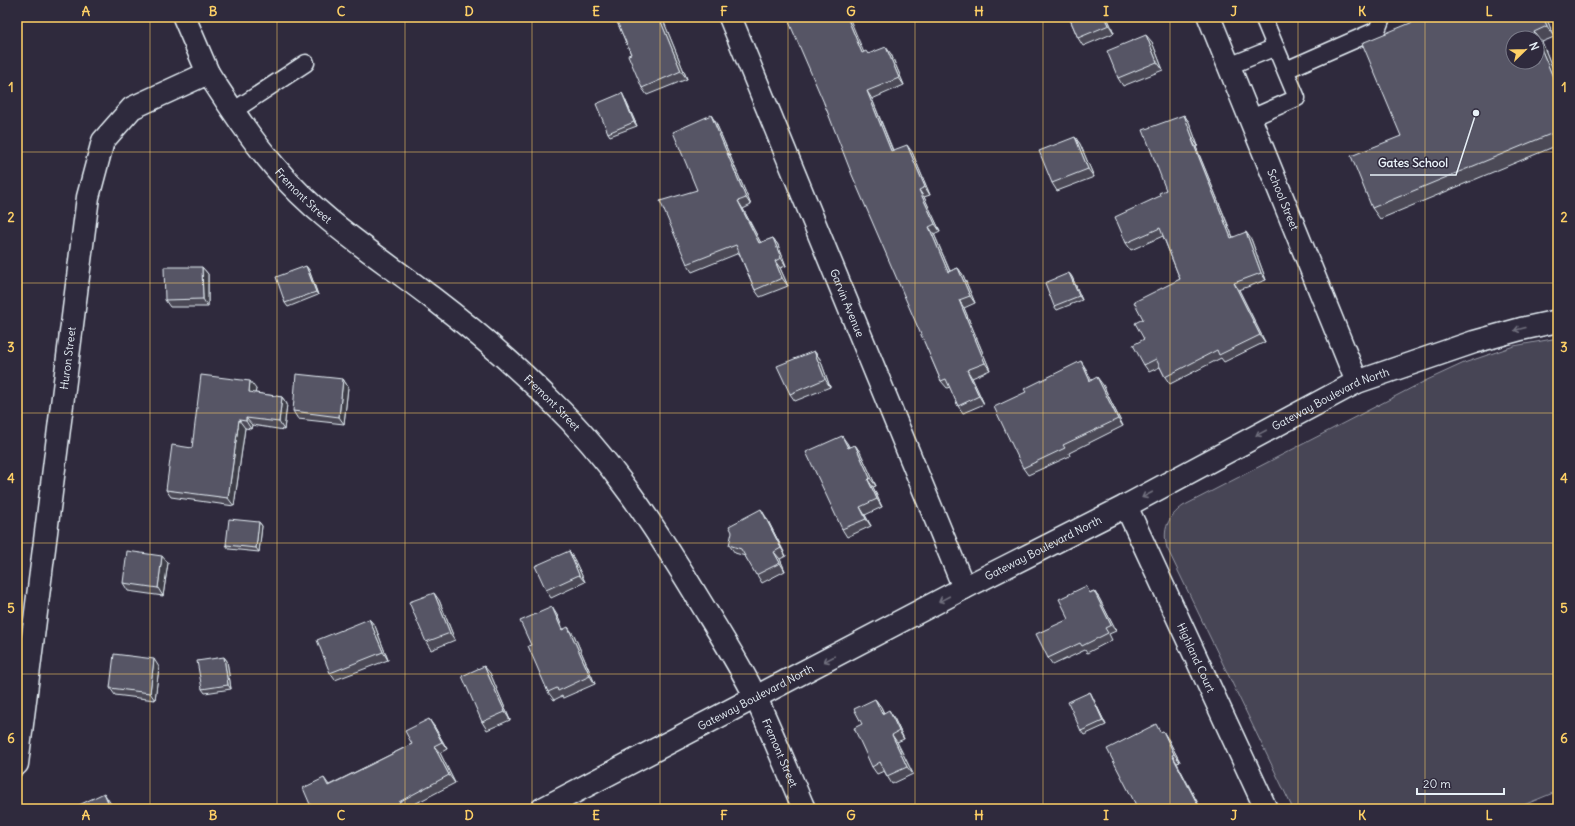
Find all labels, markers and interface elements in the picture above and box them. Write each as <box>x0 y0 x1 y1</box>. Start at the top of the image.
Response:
text: A <box>82 3 91 20</box>
text: B <box>209 3 218 20</box>
text: C <box>337 3 346 20</box>
text: D <box>464 3 474 20</box>
text: E <box>592 3 600 20</box>
text: F <box>720 3 728 20</box>
text: G <box>846 3 856 20</box>
text: H <box>974 3 984 20</box>
text: I <box>1103 3 1109 20</box>
text: J <box>1231 3 1238 20</box>
text: K <box>1358 3 1367 20</box>
text: L <box>1485 3 1493 20</box>
north arrow <box>1505 30 1545 70</box>
text: N <box>1526 40 1542 52</box>
text: 1 <box>8 79 14 96</box>
text: 1 <box>1561 79 1567 96</box>
callout: Gates School <box>1370 151 1456 175</box>
text: Gates School <box>1378 155 1448 170</box>
street label: Fremont Street <box>272 165 335 227</box>
street label: School Street <box>1264 167 1302 233</box>
text: 2 <box>7 209 15 226</box>
text: 2 <box>1560 209 1568 226</box>
street label: Garvin Avenue <box>827 267 867 339</box>
street label: Huron Street <box>57 326 79 390</box>
one-way arrow <box>1514 326 1527 334</box>
text: 3 <box>7 339 15 356</box>
text: 3 <box>1560 339 1568 356</box>
street label: Gateway Boulevard North <box>1269 365 1391 433</box>
street label: Fremont Street <box>521 372 583 434</box>
one-way arrow <box>1255 430 1267 437</box>
text: 4 <box>7 470 15 487</box>
text: 4 <box>1560 470 1568 487</box>
one-way arrow <box>1141 492 1153 499</box>
street label: Gateway Boulevard North <box>982 513 1104 583</box>
one-way arrow <box>938 596 950 603</box>
text: 5 <box>7 600 15 617</box>
text: 5 <box>1560 600 1568 617</box>
street label: Highland Court <box>1174 621 1218 695</box>
one-way arrow <box>823 656 835 664</box>
street label: Gateway Boulevard North <box>695 661 816 733</box>
street label: Fremont Street <box>759 716 801 790</box>
text: 6 <box>7 730 15 747</box>
text: 6 <box>1560 730 1568 747</box>
scale bar <box>1417 770 1504 796</box>
text: 20 m <box>1423 776 1451 791</box>
text: A <box>82 807 91 824</box>
text: B <box>209 807 218 824</box>
text: C <box>337 807 346 824</box>
text: D <box>464 807 474 824</box>
text: E <box>592 807 600 824</box>
text: F <box>720 807 728 824</box>
text: G <box>846 807 856 824</box>
text: H <box>974 807 984 824</box>
text: I <box>1103 807 1109 824</box>
text: J <box>1231 807 1238 824</box>
text: K <box>1358 807 1367 824</box>
text: L <box>1485 807 1493 824</box>

